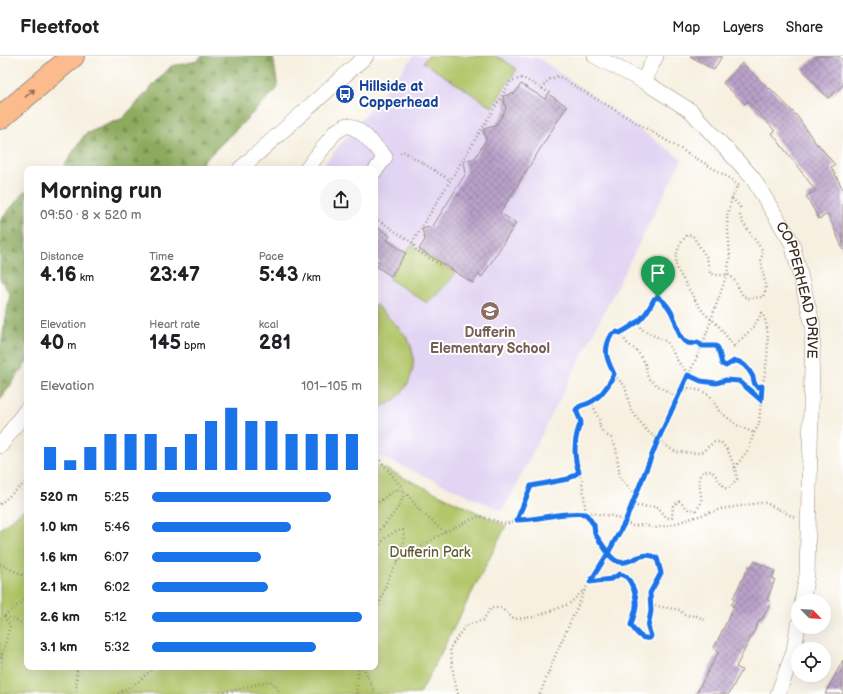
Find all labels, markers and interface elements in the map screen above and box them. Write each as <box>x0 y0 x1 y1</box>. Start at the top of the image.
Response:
text: Fleetfoot <box>20 16 99 39</box>
text: Map <box>672 19 700 36</box>
text: Layers <box>722 19 764 36</box>
text: Share <box>786 19 823 36</box>
place label: Hillside at Copperhead <box>359 78 439 111</box>
bus stop icon: Hillside at Copperhead <box>334 83 356 105</box>
one-way arrow <box>25 88 35 97</box>
text: Morning run <box>40 178 162 205</box>
button: share <box>320 179 362 221</box>
text: 09:50 · 8 × 520 m <box>40 207 142 223</box>
street label: COPPERHEAD DRIVE <box>772 219 821 359</box>
text: Distance <box>40 250 84 263</box>
text: Time <box>149 250 174 263</box>
text: Pace <box>259 250 284 263</box>
pin <box>641 256 675 297</box>
icon: arrive <box>647 262 669 284</box>
text: 4.16 <box>40 263 77 287</box>
text: 23:47 <box>149 263 200 287</box>
text: 5:43 <box>259 263 298 287</box>
text: km <box>77 271 94 284</box>
text: /km <box>298 271 321 284</box>
school or university icon: Dufferin Elementary School <box>479 300 501 322</box>
text: Elevation <box>40 318 86 331</box>
text: Heart rate <box>149 318 200 331</box>
text: kcal <box>259 318 278 331</box>
place label: Dufferin Elementary School <box>430 324 550 357</box>
text: 40 <box>40 331 64 355</box>
text: 145 <box>149 331 181 355</box>
text: 281 <box>259 331 291 355</box>
text: m <box>64 339 76 352</box>
text: bpm <box>181 339 206 352</box>
text: Elevation <box>40 378 94 394</box>
text: 101–105 m <box>301 378 362 394</box>
text: 520 m <box>40 489 78 505</box>
text: 5:25 <box>104 489 129 505</box>
text: 1.0 km <box>40 519 78 535</box>
text: 5:46 <box>104 519 130 535</box>
park label: Dufferin Park <box>389 544 471 561</box>
text: 1.6 km <box>40 549 78 565</box>
text: 6:07 <box>104 549 129 565</box>
text: 2.1 km <box>40 579 78 595</box>
text: 6:02 <box>104 579 130 595</box>
north arrow <box>791 594 831 634</box>
map controls <box>791 594 831 682</box>
text: 2.6 km <box>40 609 80 625</box>
text: 5:12 <box>104 609 127 625</box>
text: 3.1 km <box>40 639 77 655</box>
text: 5:32 <box>104 639 130 655</box>
button: locate <box>791 642 831 682</box>

